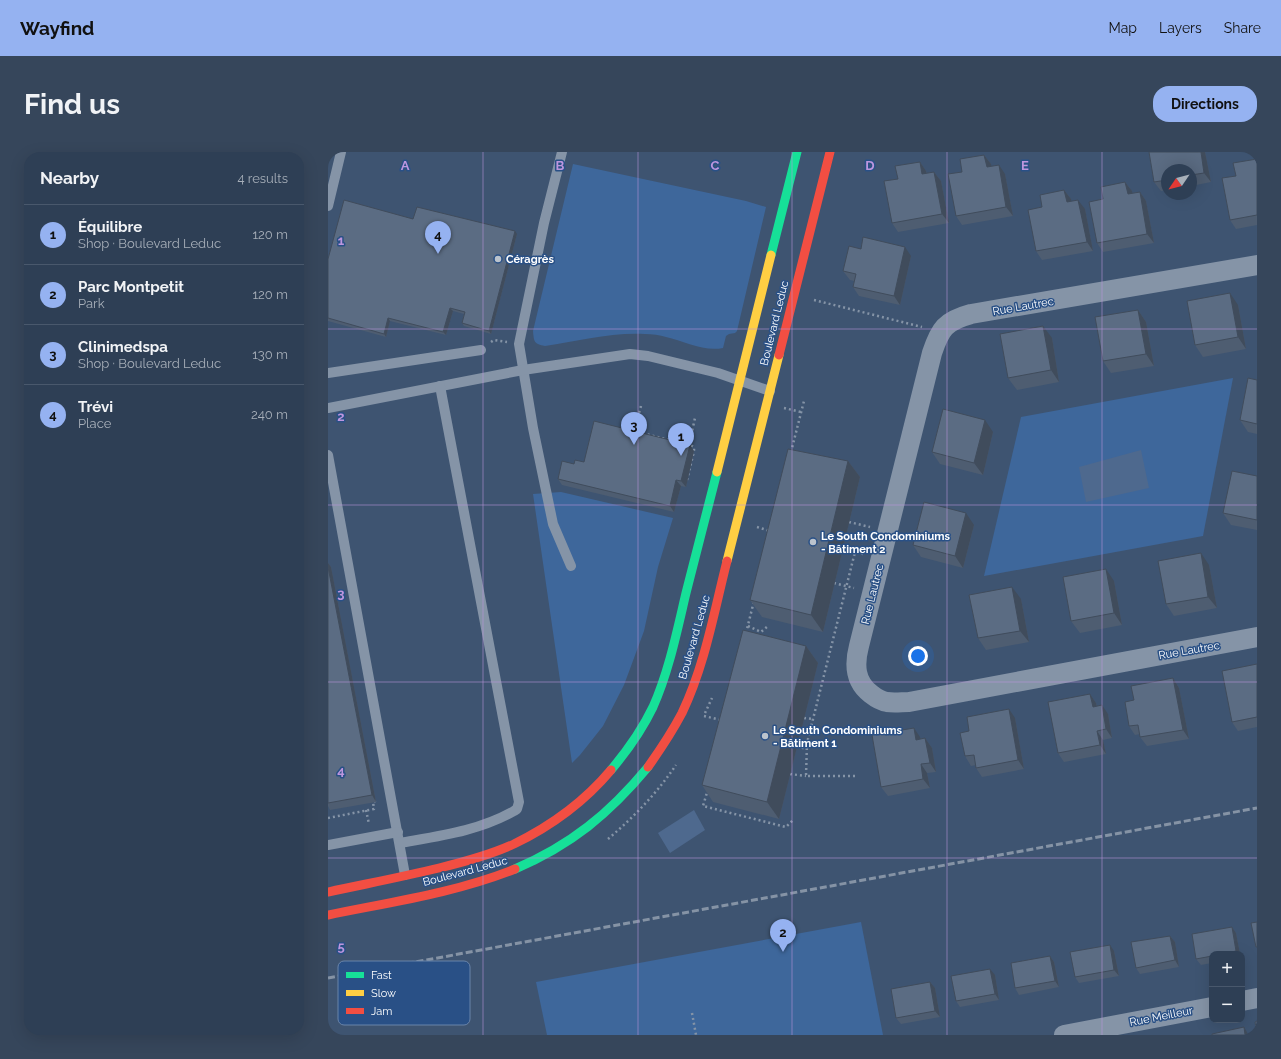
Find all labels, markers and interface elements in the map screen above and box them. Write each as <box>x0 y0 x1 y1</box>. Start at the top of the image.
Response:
text: Wayfind <box>20 17 94 39</box>
text: Map <box>1109 20 1137 36</box>
text: Layers <box>1159 20 1202 36</box>
text: Share <box>1224 20 1261 36</box>
button: Directions <box>1153 86 1257 122</box>
text: Find us <box>24 88 120 121</box>
text: A <box>401 158 410 173</box>
text: B <box>556 158 565 173</box>
text: C <box>711 158 720 173</box>
text: D <box>865 158 875 173</box>
text: E <box>1021 158 1029 173</box>
north arrow <box>1161 164 1197 200</box>
text: Nearby <box>40 168 99 188</box>
text: 4 results <box>237 171 288 186</box>
text: Équilibre <box>78 218 142 236</box>
pin: 4 <box>425 221 451 254</box>
text: 1 <box>50 227 56 242</box>
text: 120 m <box>252 227 288 242</box>
text: 1 <box>338 233 345 248</box>
text: Shop · Boulevard Leduc <box>78 236 221 251</box>
place label: Céragrès <box>506 253 554 266</box>
marker: Céragrès <box>493 254 503 264</box>
text: Parc Montpetit <box>78 278 184 296</box>
street label: Boulevard Leduc <box>758 279 791 367</box>
text: 2 <box>49 287 57 302</box>
text: 120 m <box>252 287 288 302</box>
street label: Rue Lautrec <box>992 295 1055 318</box>
text: Park <box>78 296 105 311</box>
text: Clinimedspa <box>78 338 168 356</box>
text: 3 <box>49 347 57 362</box>
text: 130 m <box>252 347 288 362</box>
text: Shop · Boulevard Leduc <box>78 356 221 371</box>
text: Trévi <box>78 398 113 416</box>
text: 4 <box>49 407 57 422</box>
text: 240 m <box>251 407 288 422</box>
text: 2 <box>337 409 345 424</box>
pin: 3 <box>621 412 647 445</box>
text: Place <box>78 416 111 431</box>
pin: 1 <box>668 423 694 456</box>
place label: Le South Condominiums - Bâtiment 2 <box>821 530 950 556</box>
marker: Le South Condominiums - Bâtiment 2 <box>808 537 818 547</box>
street label: Rue Lautrec <box>859 563 886 626</box>
text: 3 <box>337 586 345 601</box>
street label: Boulevard Leduc <box>676 594 713 681</box>
street label: Rue Lautrec <box>1158 639 1221 662</box>
your location <box>908 646 928 666</box>
place label: Le South Condominiums - Bâtiment 1 <box>773 724 902 750</box>
marker: Le South Condominiums - Bâtiment 1 <box>760 731 770 741</box>
text: 4 <box>337 763 345 778</box>
street label: Boulevard Leduc <box>421 854 509 889</box>
pin: 2 <box>770 919 796 952</box>
text: 5 <box>337 939 345 954</box>
map controls <box>1209 951 1245 1023</box>
button: + <box>1209 951 1245 987</box>
legend <box>338 961 470 1025</box>
text: Fast <box>371 969 392 982</box>
text: Slow <box>371 987 396 1000</box>
button: − <box>1209 987 1245 1023</box>
street label: Rue Meilleur <box>1128 1004 1194 1029</box>
text: Jam <box>371 1005 392 1018</box>

